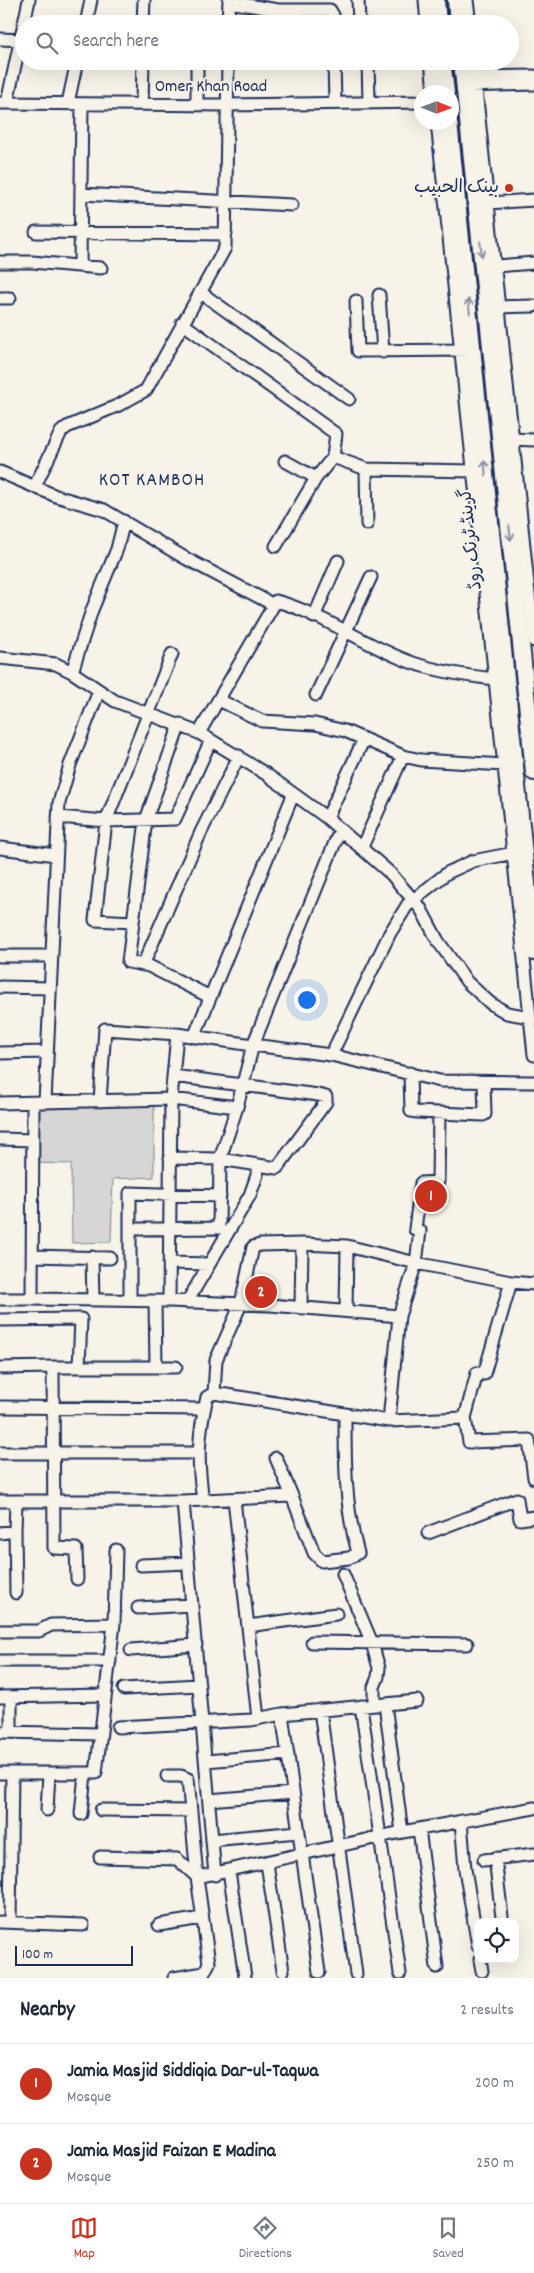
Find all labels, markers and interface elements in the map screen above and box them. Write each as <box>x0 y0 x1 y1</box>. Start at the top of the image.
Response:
search box <box>15 15 519 70</box>
icon: search <box>33 29 61 57</box>
text: Search here <box>73 29 159 56</box>
street label: Omer Khan Road <box>155 75 267 100</box>
north arrow <box>414 85 459 130</box>
place label: بينک الحبيب <box>414 176 499 201</box>
marker: بينک الحبيب <box>503 182 515 194</box>
one-way arrow <box>477 241 486 257</box>
one-way arrow <box>464 298 474 314</box>
one-way arrow <box>481 460 490 476</box>
district label: KOT KAMBOH <box>99 467 205 495</box>
street label: گرینڈ ٹرنک روڈ <box>454 487 490 591</box>
one-way arrow <box>505 524 515 540</box>
your location <box>294 987 320 1013</box>
pin: 1 <box>415 1177 447 1215</box>
pin: 2 <box>245 1273 277 1311</box>
map controls <box>474 1918 519 1963</box>
button: locate <box>474 1918 519 1963</box>
scale bar <box>15 1943 132 1966</box>
text: 100 m <box>22 1945 53 1965</box>
text: Nearby <box>20 1996 75 2026</box>
text: 2 results <box>460 1999 514 2022</box>
text: Jamia Masjid Siddiqia Dar-ul-Taqwa <box>67 2059 318 2086</box>
text: 1 <box>34 2072 38 2095</box>
text: 200 m <box>475 2072 514 2095</box>
text: Mosque <box>67 2086 111 2109</box>
text: Jamia Masjid Faizan E Madina <box>67 2139 276 2166</box>
text: 2 <box>33 2152 40 2175</box>
text: 250 m <box>476 2152 514 2175</box>
text: Mosque <box>67 2166 111 2189</box>
tab: Map <box>70 2214 98 2264</box>
tab: Directions <box>239 2214 292 2264</box>
tab: Saved <box>432 2214 464 2264</box>

